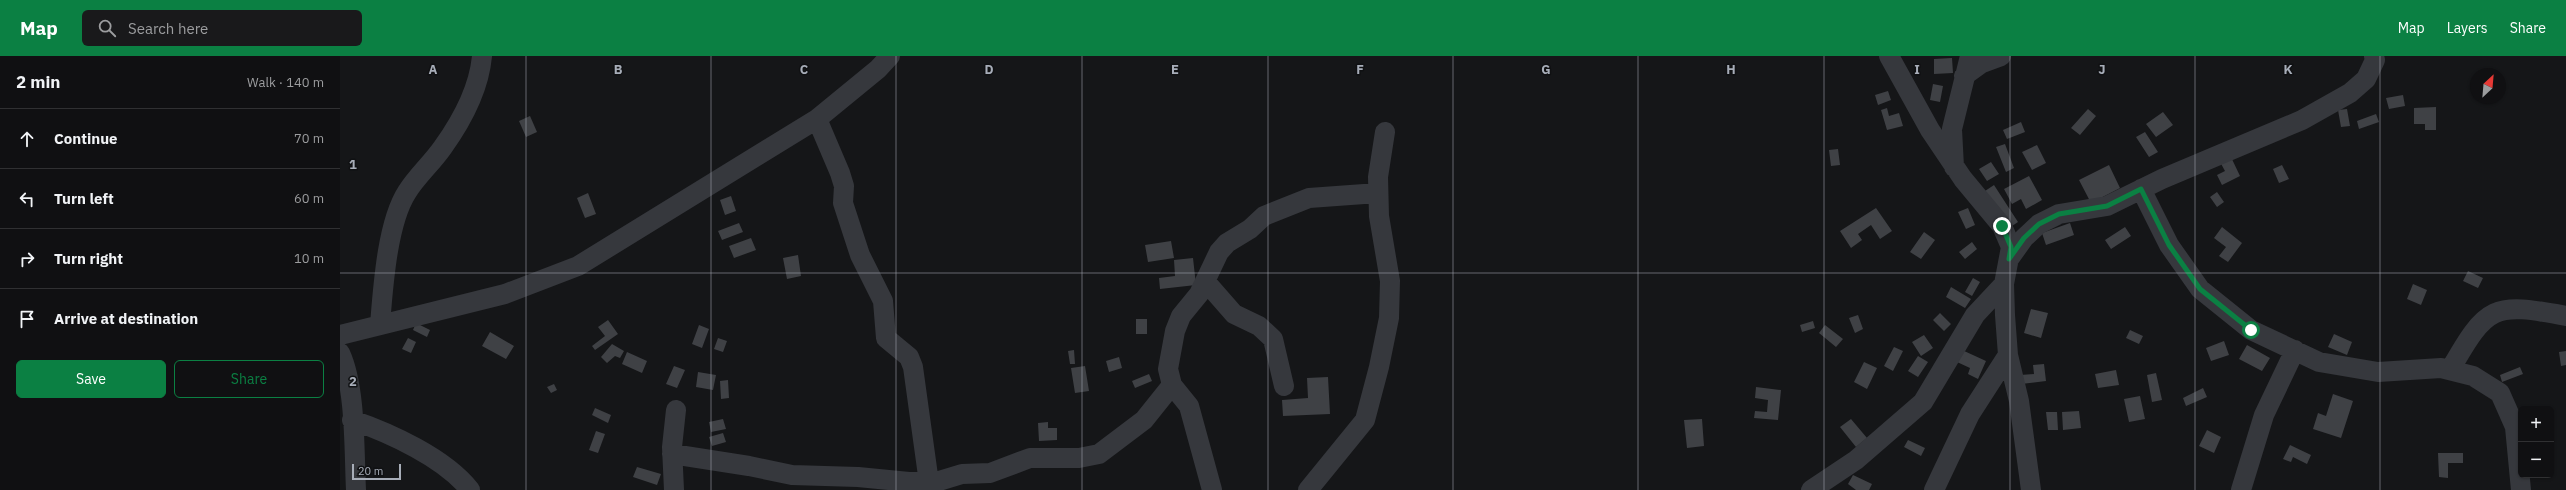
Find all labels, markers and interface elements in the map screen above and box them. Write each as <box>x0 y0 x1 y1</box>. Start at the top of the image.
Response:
search box <box>82 10 362 46</box>
text: Map <box>20 16 58 40</box>
icon: search <box>96 17 118 39</box>
text: Search here <box>128 19 208 38</box>
text: Map <box>2398 19 2425 37</box>
text: Layers <box>2447 19 2488 37</box>
text: Share <box>2510 19 2546 37</box>
text: A <box>429 61 438 78</box>
text: B <box>614 61 623 78</box>
text: C <box>800 61 809 78</box>
text: D <box>984 61 994 78</box>
text: E <box>1171 61 1179 78</box>
text: F <box>1356 61 1364 78</box>
text: G <box>1541 61 1551 78</box>
text: H <box>1726 61 1736 78</box>
text: I <box>1914 61 1920 78</box>
text: J <box>2098 61 2106 78</box>
text: K <box>2283 61 2293 78</box>
north arrow <box>2470 68 2506 104</box>
text: 2 min <box>16 71 60 93</box>
text: Walk · 140 m <box>247 74 324 91</box>
icon: ahead <box>16 128 38 150</box>
text: Continue <box>54 129 118 148</box>
text: 70 m <box>294 130 324 147</box>
text: 1 <box>349 156 357 173</box>
icon: left <box>16 188 38 210</box>
text: Turn left <box>54 189 114 208</box>
text: 60 m <box>294 190 324 207</box>
route end <box>1993 217 2011 235</box>
icon: right <box>16 248 38 270</box>
text: Turn right <box>54 249 123 268</box>
text: 10 m <box>294 250 324 267</box>
icon: arrive <box>16 308 38 330</box>
text: Arrive at destination <box>54 309 198 328</box>
route start <box>2242 321 2260 339</box>
button: Save <box>16 360 166 398</box>
button: Share <box>174 360 324 398</box>
text: 2 <box>349 373 357 390</box>
map controls <box>2518 406 2554 478</box>
button: + <box>2518 406 2554 442</box>
button: − <box>2518 442 2554 478</box>
scale bar <box>352 462 401 481</box>
text: 20 m <box>358 464 383 478</box>

